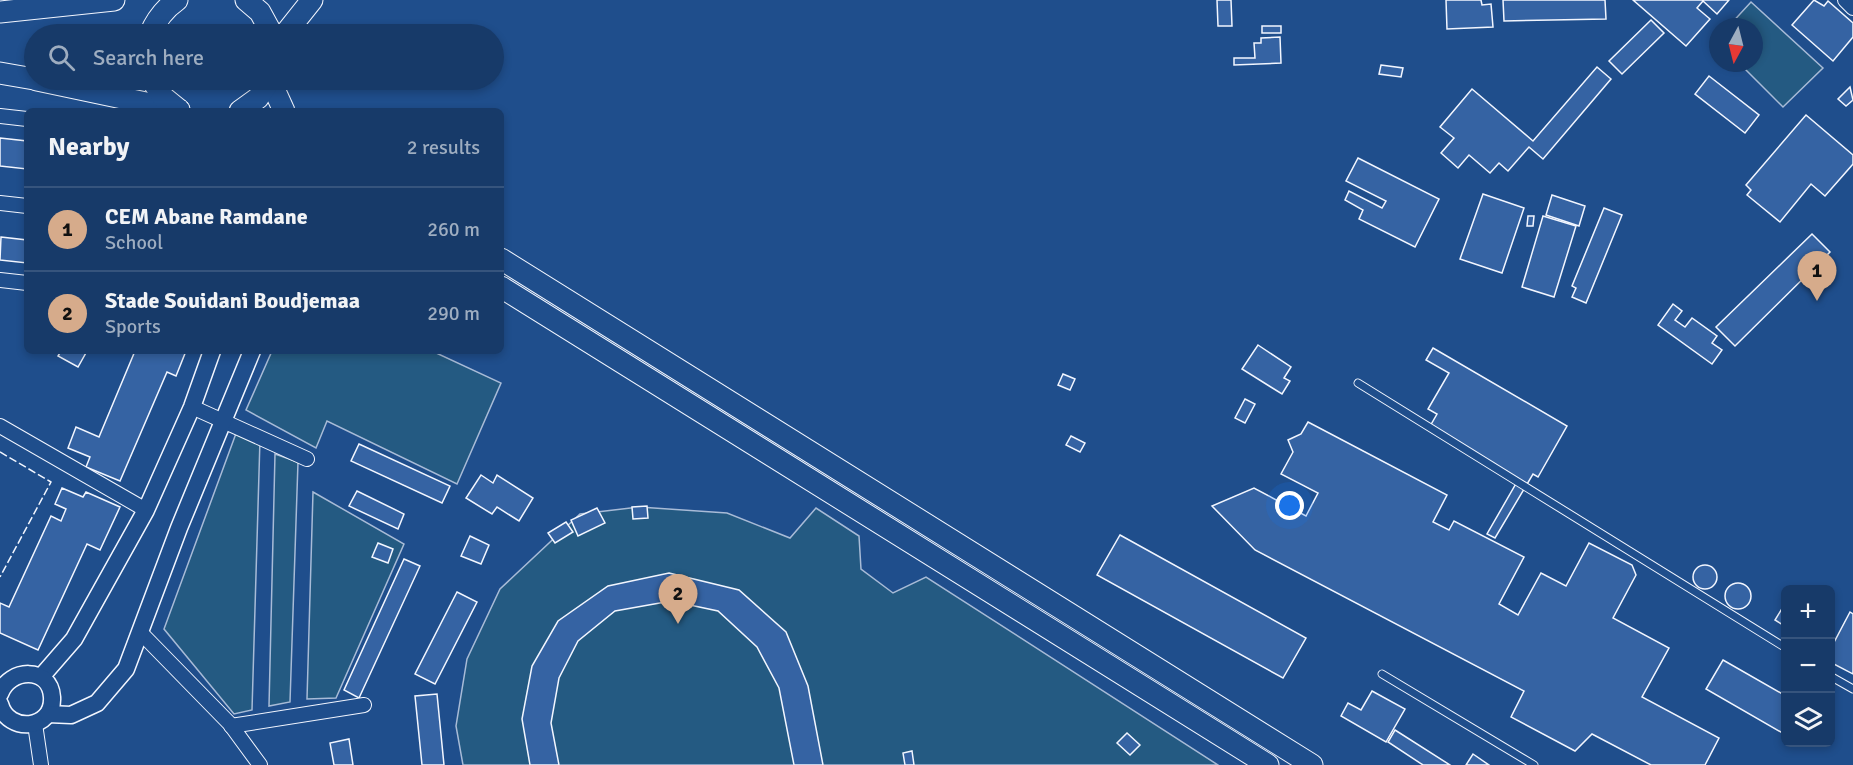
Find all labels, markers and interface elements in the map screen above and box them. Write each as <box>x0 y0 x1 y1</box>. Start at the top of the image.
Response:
north arrow <box>1709 18 1763 72</box>
search box <box>24 24 504 90</box>
icon: search <box>45 41 78 74</box>
text: Search here <box>93 44 204 71</box>
text: Nearby <box>48 131 129 163</box>
text: 2 results <box>407 135 480 160</box>
text: CEM Abane Ramdane <box>105 203 308 230</box>
text: 1 <box>62 217 73 242</box>
text: 260 m <box>427 217 480 242</box>
text: School <box>105 230 163 255</box>
pin: 1 <box>1798 252 1836 301</box>
text: Stade Souidani Boudjemaa <box>105 287 360 314</box>
text: 2 <box>62 301 73 326</box>
text: 290 m <box>427 301 480 326</box>
text: Sports <box>105 314 161 339</box>
your location <box>1275 491 1304 520</box>
pin: 2 <box>658 574 698 624</box>
map controls <box>1781 585 1835 747</box>
button: + <box>1781 585 1835 639</box>
button: − <box>1781 639 1835 693</box>
button: layers <box>1781 693 1835 747</box>

